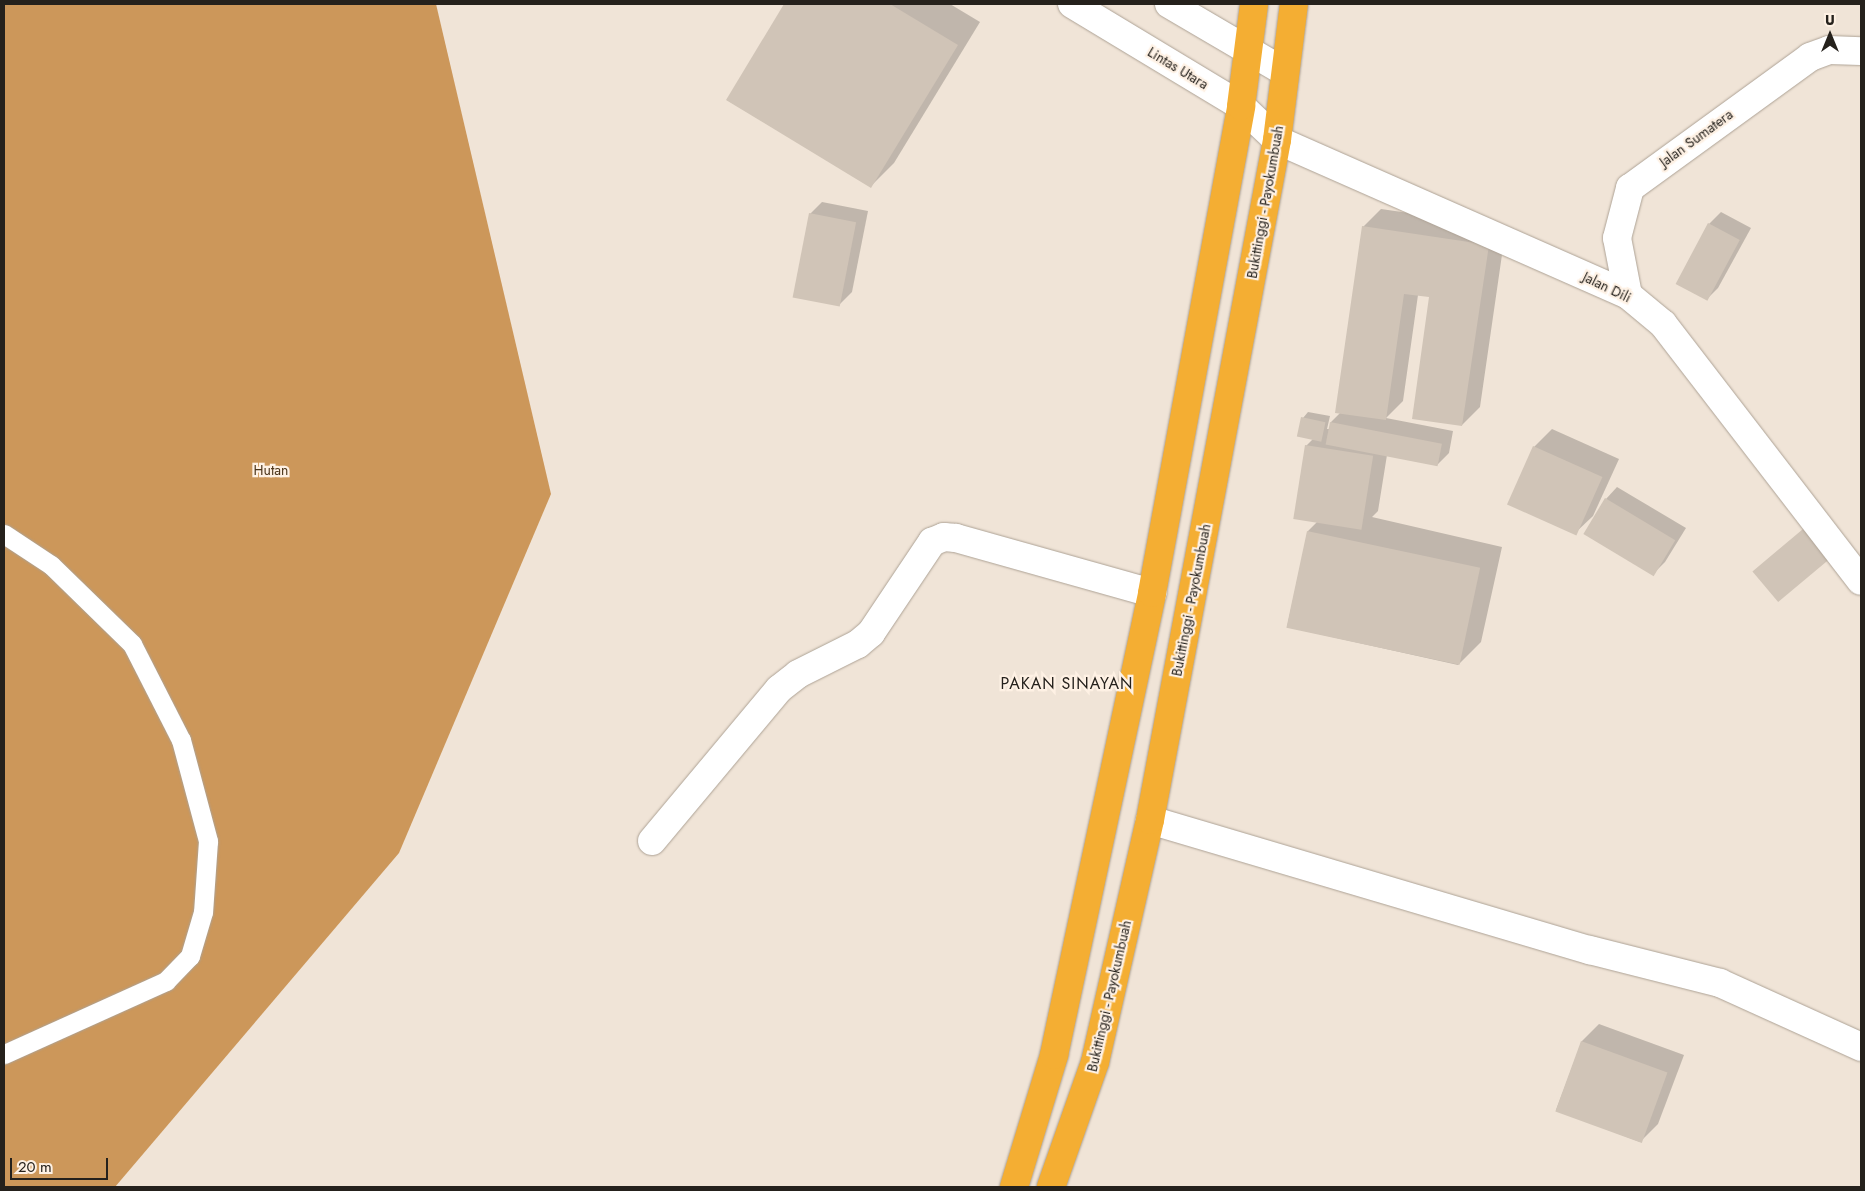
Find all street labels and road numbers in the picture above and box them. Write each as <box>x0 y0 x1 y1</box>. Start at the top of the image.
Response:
street label: Lintas Utara <box>1145 43 1211 93</box>
street label: Jalan Sumatera <box>1656 106 1736 170</box>
street label: Bukittinggi - Payokumbuah <box>1243 124 1287 280</box>
street label: Jalan Dili <box>1580 268 1634 306</box>
street label: Bukittinggi - Payokumbuah <box>1168 522 1214 678</box>
street label: Bukittinggi - Payokumbuah <box>1083 919 1135 1073</box>

